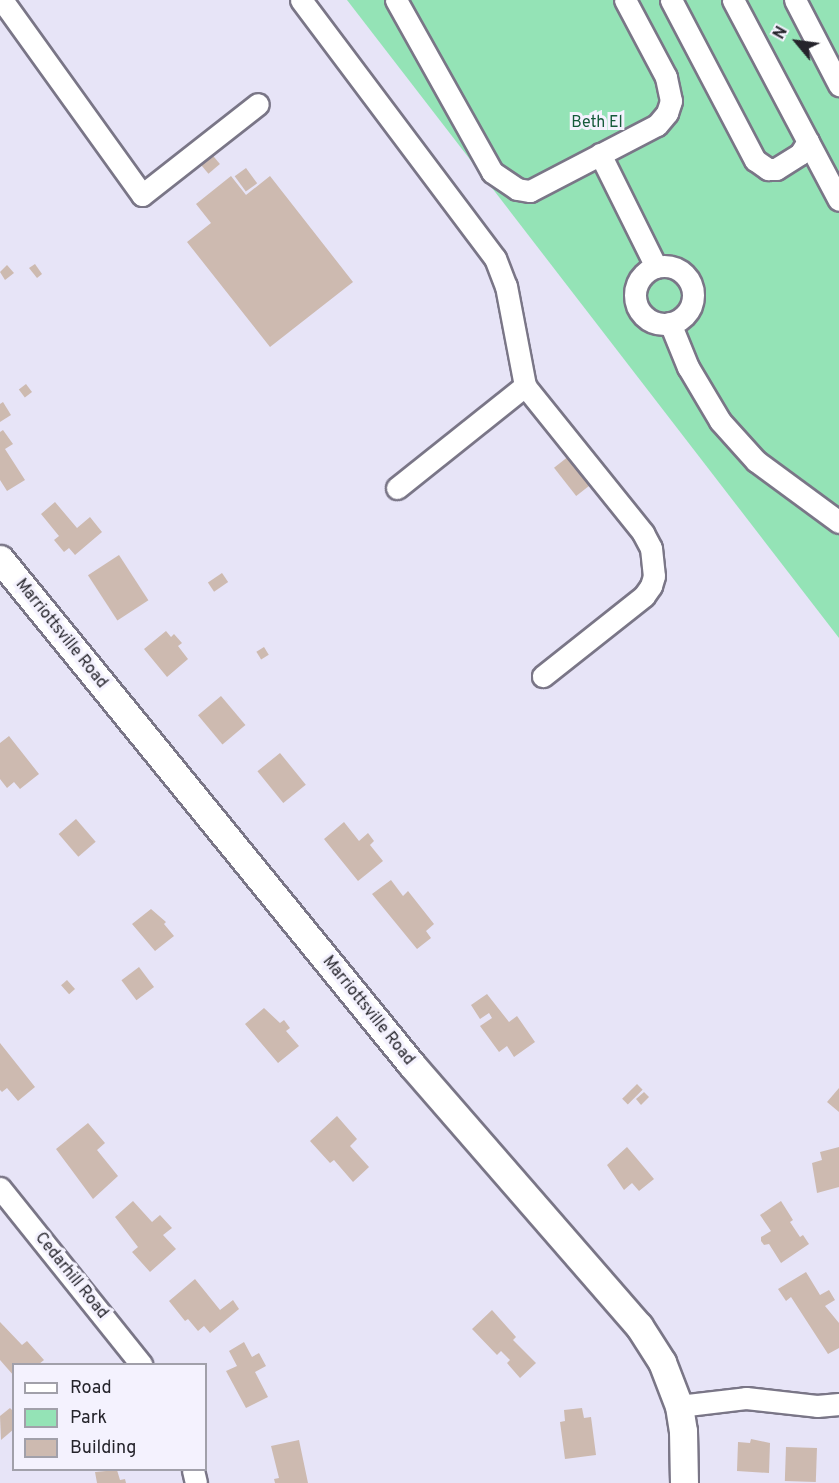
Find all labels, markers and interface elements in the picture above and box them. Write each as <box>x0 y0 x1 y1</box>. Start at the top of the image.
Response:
north arrow <box>767 12 827 72</box>
text: N <box>770 23 793 43</box>
park label: Beth El <box>571 113 623 133</box>
street label: Marriottsville Road <box>11 575 111 693</box>
street label: Marriottsville Road <box>318 952 418 1070</box>
street label: Cedarhill Road <box>30 1229 112 1323</box>
legend <box>12 1363 207 1471</box>
text: Road <box>70 1377 112 1400</box>
text: Park <box>70 1407 107 1430</box>
text: Building <box>70 1437 136 1460</box>

